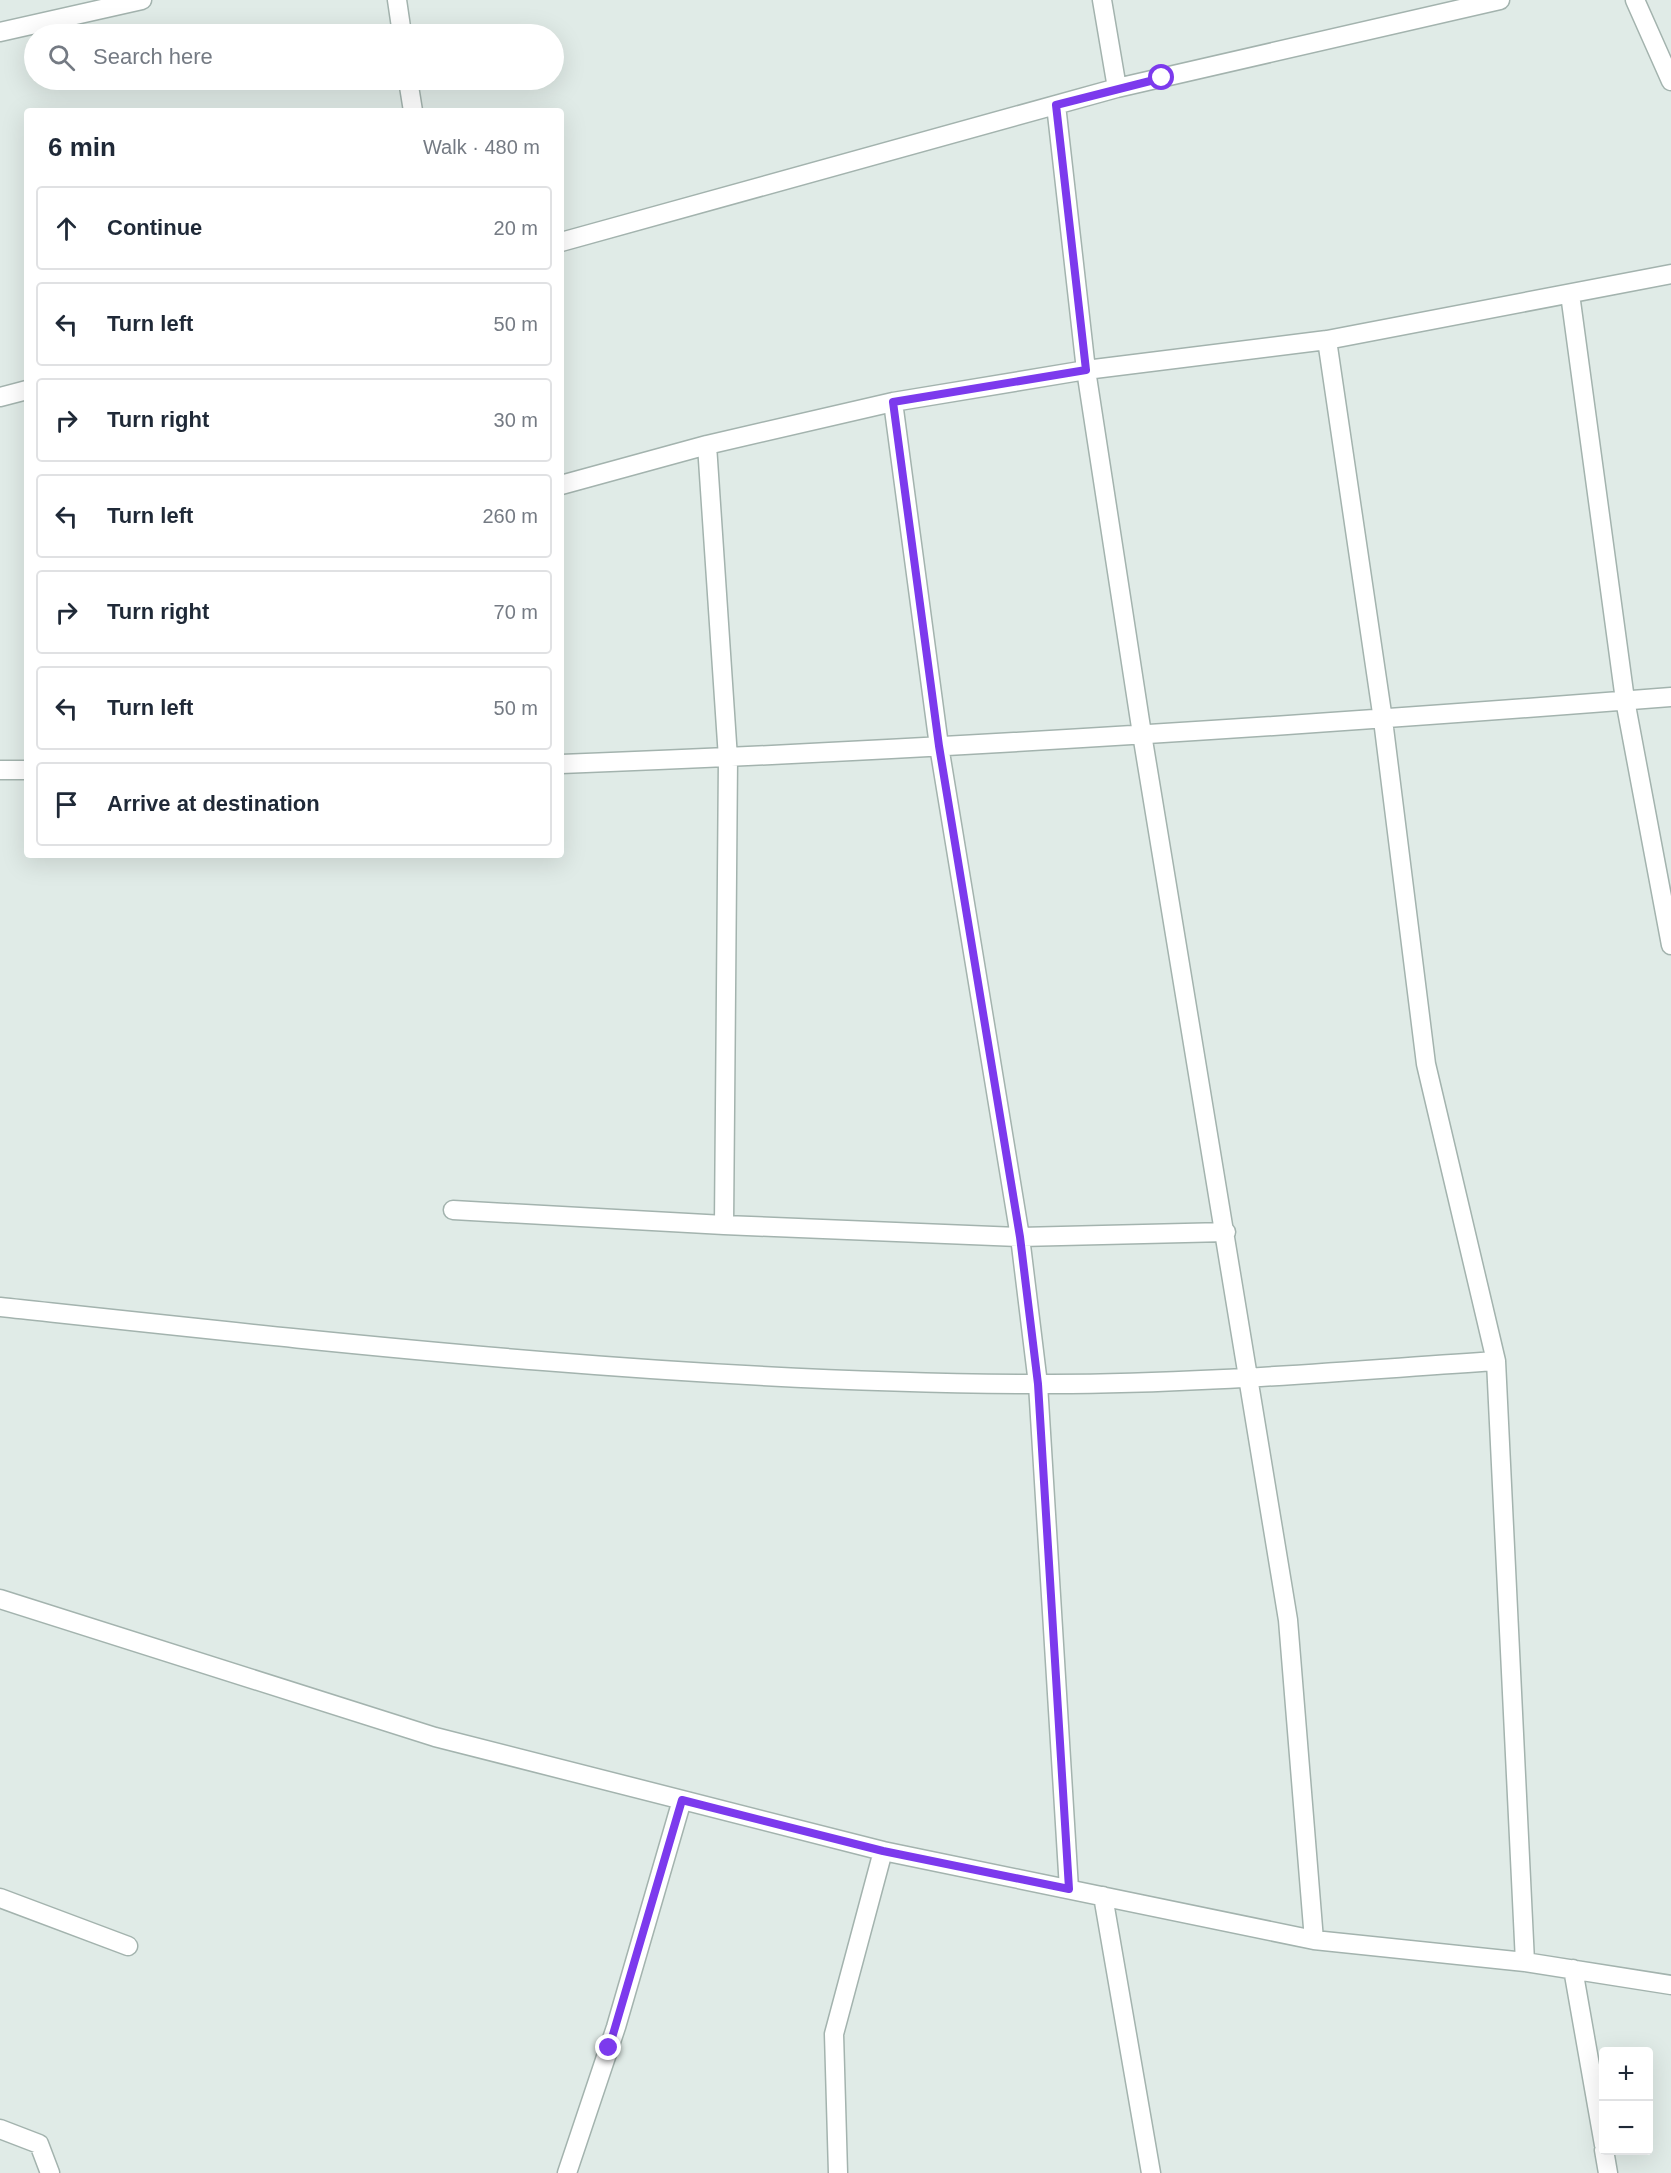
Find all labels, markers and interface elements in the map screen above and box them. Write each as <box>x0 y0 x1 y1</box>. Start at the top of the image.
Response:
search box <box>24 24 564 90</box>
icon: search <box>45 41 78 74</box>
text: Search here <box>93 44 213 69</box>
route start <box>1148 64 1174 90</box>
text: 6 min <box>48 132 116 162</box>
text: Walk · 480 m <box>423 136 540 158</box>
icon: ahead <box>50 212 83 245</box>
text: Continue <box>107 215 202 240</box>
text: 20 m <box>494 217 538 239</box>
icon: left <box>50 308 83 341</box>
text: Turn left <box>107 311 193 336</box>
text: 50 m <box>494 313 538 335</box>
icon: right <box>50 404 83 437</box>
text: Turn right <box>107 407 209 432</box>
text: 30 m <box>494 409 538 431</box>
icon: left <box>50 500 83 533</box>
text: Turn left <box>107 503 193 528</box>
text: 260 m <box>482 505 538 527</box>
icon: right <box>50 596 83 629</box>
text: Turn right <box>107 599 209 624</box>
text: 70 m <box>494 601 538 623</box>
icon: left <box>50 692 83 725</box>
text: Turn left <box>107 695 193 720</box>
text: 50 m <box>494 697 538 719</box>
icon: arrive <box>50 788 83 821</box>
text: Arrive at destination <box>107 791 320 816</box>
route end <box>595 2034 621 2060</box>
map controls <box>1599 2047 1653 2155</box>
button: + <box>1599 2047 1653 2101</box>
button: − <box>1599 2101 1653 2155</box>

